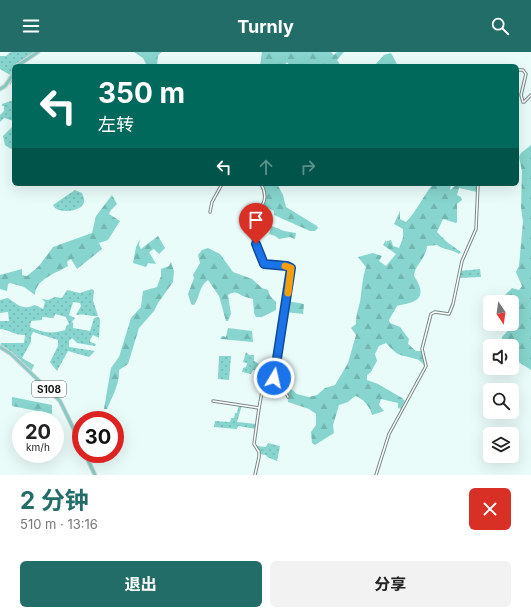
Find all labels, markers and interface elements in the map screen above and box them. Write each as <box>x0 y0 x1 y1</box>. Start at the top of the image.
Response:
icon: menu <box>20 15 42 37</box>
icon: search <box>489 15 511 37</box>
text: Turnly <box>237 16 294 37</box>
text: 350 m <box>98 76 185 110</box>
icon: left <box>32 80 84 132</box>
text: 左转 <box>98 114 134 135</box>
icon: left <box>213 156 235 178</box>
icon: ahead <box>255 156 277 178</box>
icon: right <box>297 156 319 178</box>
pin <box>239 203 273 244</box>
icon: arrive <box>245 209 267 231</box>
north arrow <box>483 295 519 331</box>
map controls <box>483 295 519 463</box>
button: sound <box>483 339 519 375</box>
position arrow <box>253 357 295 399</box>
road number: S108 <box>32 381 66 397</box>
button: search <box>483 383 519 419</box>
speed limit sign: 30 <box>72 411 124 463</box>
text: 20 <box>25 420 51 444</box>
button: layers <box>483 427 519 463</box>
text: km/h <box>26 441 50 453</box>
text: 2 分钟 <box>20 486 89 515</box>
button: close <box>469 488 511 530</box>
text: 510 m · 13:16 <box>20 516 98 532</box>
button: 退出 <box>20 561 262 607</box>
button: 分享 <box>270 561 511 607</box>

